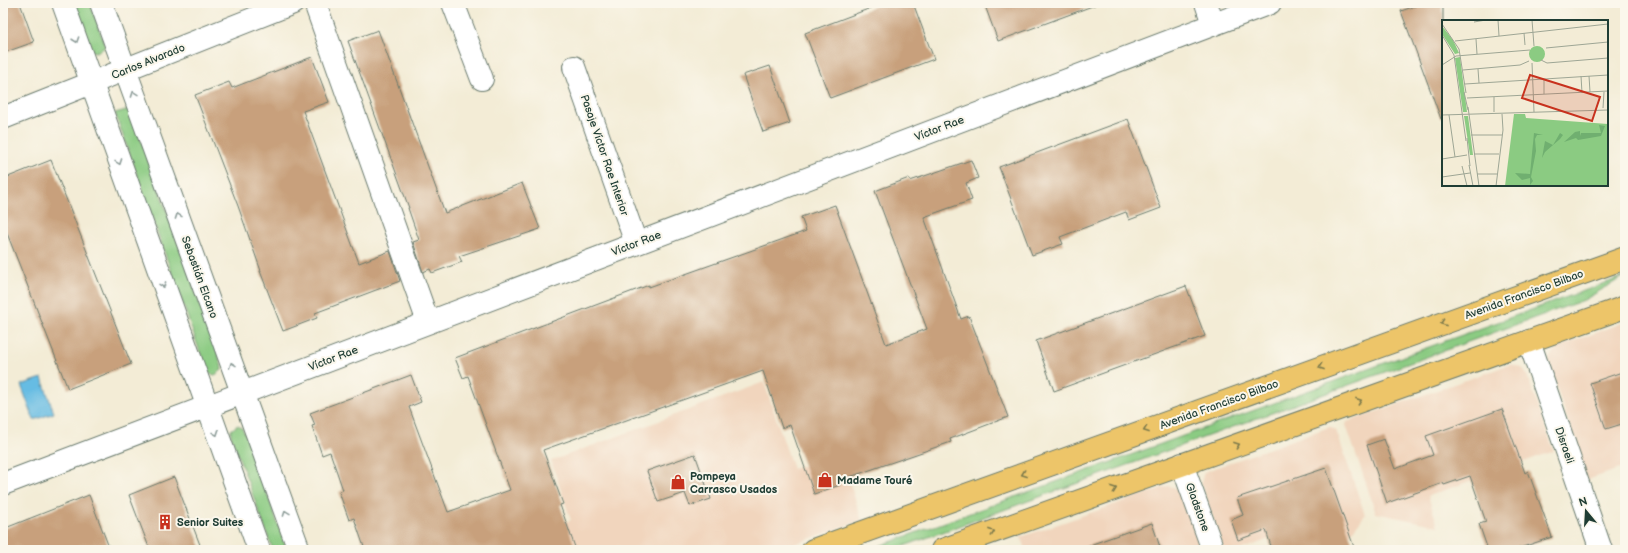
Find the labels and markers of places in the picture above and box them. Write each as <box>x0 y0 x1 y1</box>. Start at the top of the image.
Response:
place label: Pompeya Carrasco Usados <box>690 470 778 496</box>
shop icon: Madame Touré <box>816 471 834 489</box>
shop icon: Pompeya Carrasco Usados <box>669 473 687 491</box>
place label: Madame Touré <box>837 474 913 487</box>
building icon: Senior Suites <box>156 513 174 531</box>
place label: Senior Suites <box>177 516 244 529</box>

